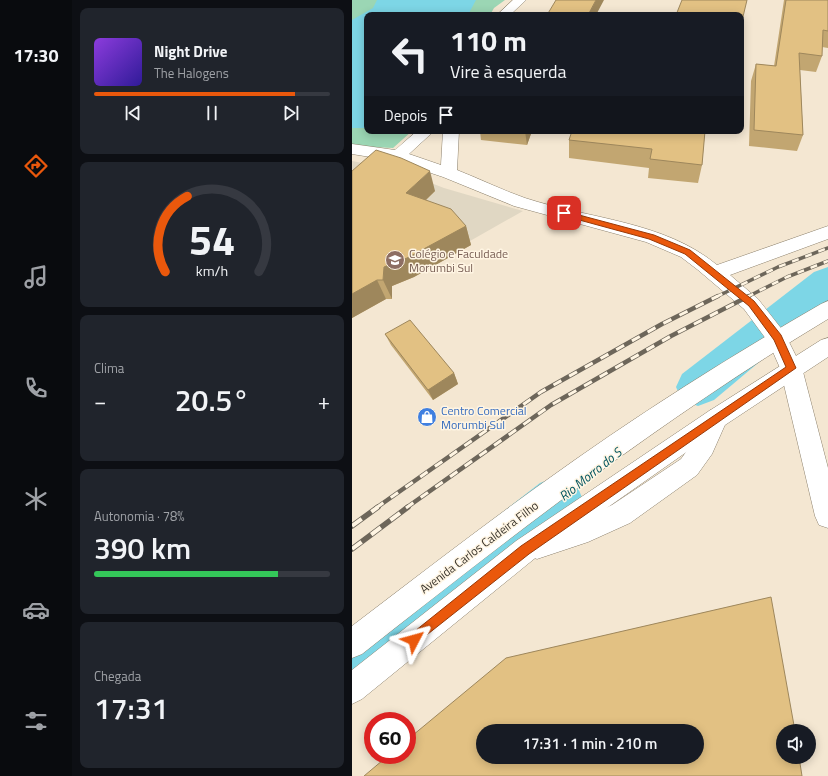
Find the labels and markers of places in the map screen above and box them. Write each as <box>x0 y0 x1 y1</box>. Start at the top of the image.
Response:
pin <box>547 196 581 230</box>
place label: Colégio e Faculdade Morumbi Sul <box>409 244 508 277</box>
school or university icon: Colégio e Faculdade Morumbi Sul <box>384 249 406 271</box>
place label: Centro Comercial Morumbi Sul <box>441 401 527 434</box>
shop icon: Centro Comercial Morumbi Sul <box>416 406 438 428</box>

